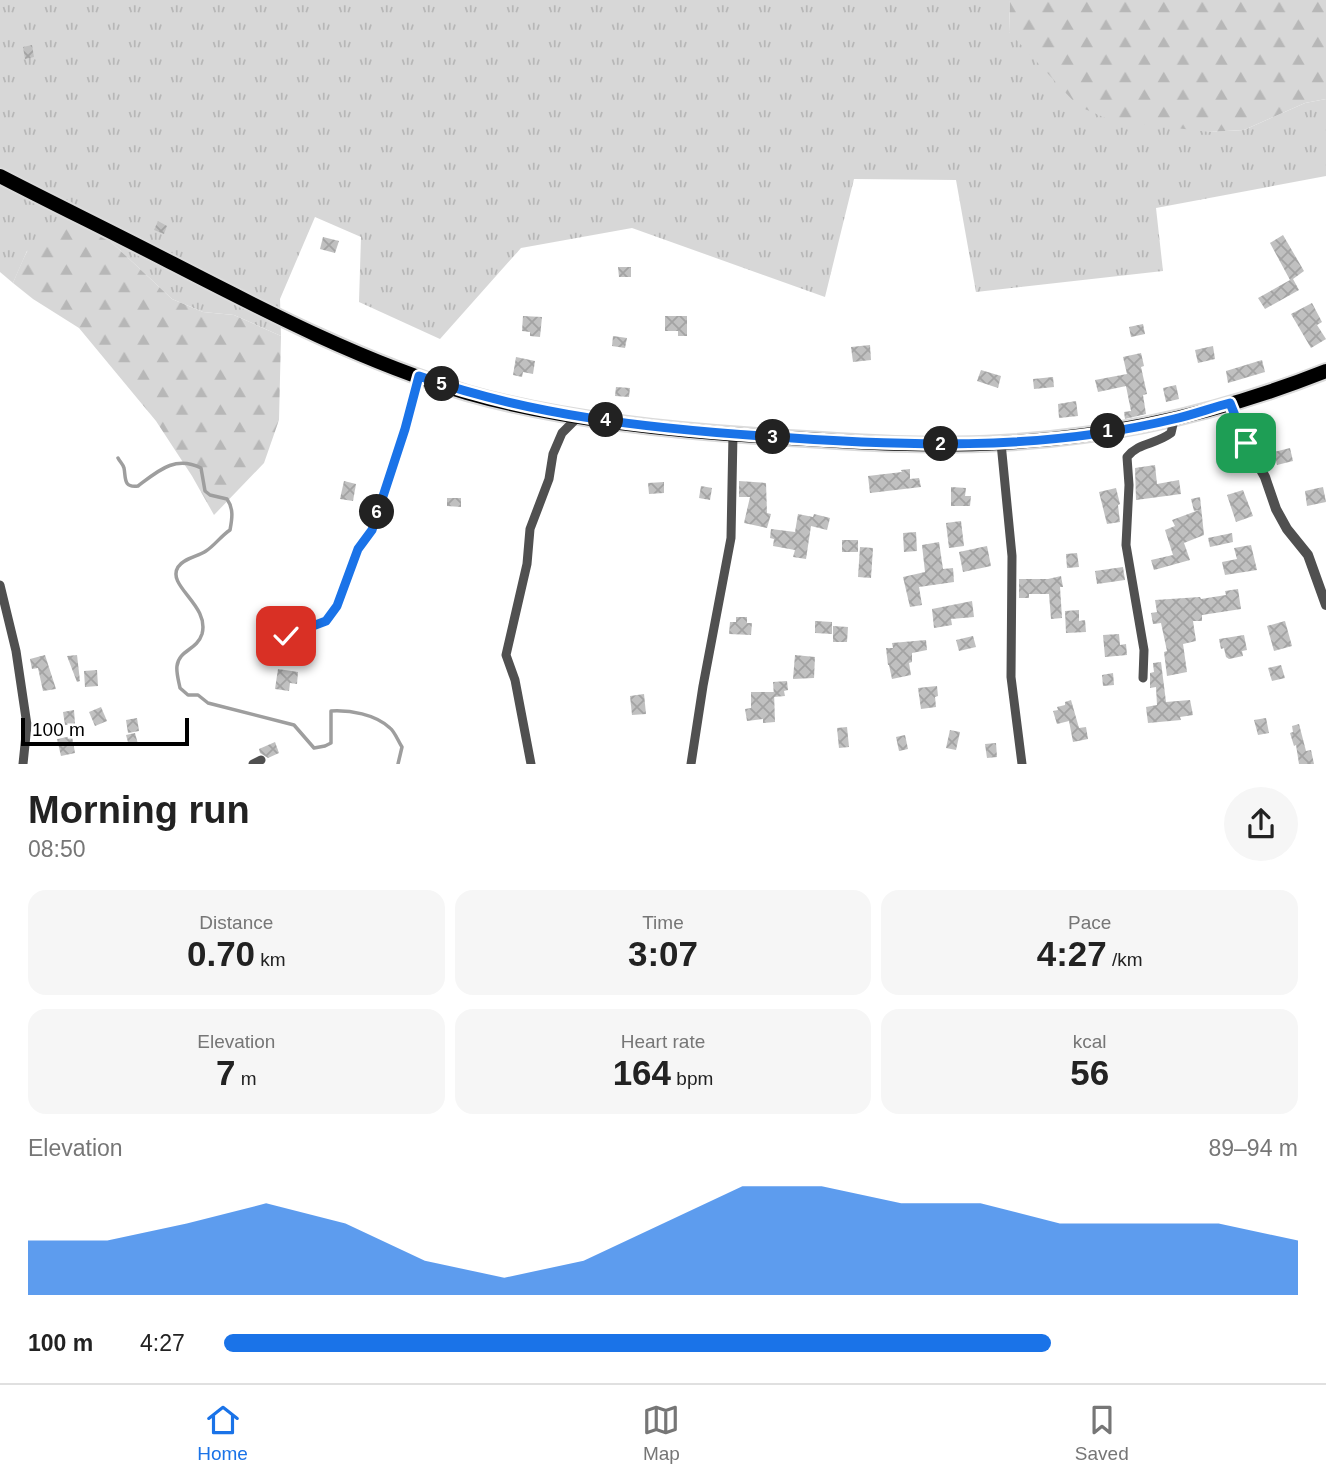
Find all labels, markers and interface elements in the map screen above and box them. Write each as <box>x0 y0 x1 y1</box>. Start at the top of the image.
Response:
pin: 5 <box>424 366 460 402</box>
text: 5 <box>436 373 447 394</box>
pin: 4 <box>588 402 624 438</box>
text: 4 <box>600 409 611 430</box>
pin <box>1216 413 1276 473</box>
pin: 1 <box>1090 414 1126 448</box>
pin: 3 <box>756 420 790 454</box>
text: 1 <box>1102 420 1113 441</box>
icon: arrive <box>1227 424 1265 462</box>
text: 3 <box>767 426 778 447</box>
pin: 2 <box>923 426 958 462</box>
text: 2 <box>935 433 946 454</box>
pin: 6 <box>360 494 394 530</box>
text: 6 <box>371 501 382 522</box>
pin <box>256 606 316 666</box>
icon: check <box>267 617 305 655</box>
scale bar <box>21 715 189 746</box>
text: 100 m <box>32 719 85 740</box>
button: share <box>1224 787 1298 861</box>
text: Morning run <box>28 789 250 831</box>
text: 08:50 <box>28 836 86 862</box>
text: Distance <box>199 912 273 933</box>
text: Time <box>642 912 684 933</box>
text: Pace <box>1068 912 1111 933</box>
text: 0.70 <box>187 934 255 973</box>
text: 3:07 <box>628 934 698 973</box>
text: 4:27 <box>1037 934 1107 973</box>
text: km <box>255 949 286 970</box>
text: /km <box>1107 949 1143 970</box>
text: Elevation <box>197 1031 275 1052</box>
text: Heart rate <box>621 1031 705 1052</box>
text: kcal <box>1073 1031 1107 1052</box>
text: 7 <box>216 1053 236 1092</box>
text: 164 <box>613 1053 671 1092</box>
text: 56 <box>1070 1053 1109 1092</box>
text: m <box>236 1068 257 1089</box>
text: bpm <box>671 1068 713 1089</box>
text: Elevation <box>28 1135 123 1161</box>
text: 89–94 m <box>1208 1135 1298 1161</box>
text: 100 m <box>28 1330 93 1356</box>
text: 4:27 <box>140 1330 185 1356</box>
tab: Home <box>197 1401 248 1465</box>
tab: Map <box>642 1401 680 1465</box>
tab: Saved <box>1075 1401 1129 1465</box>

